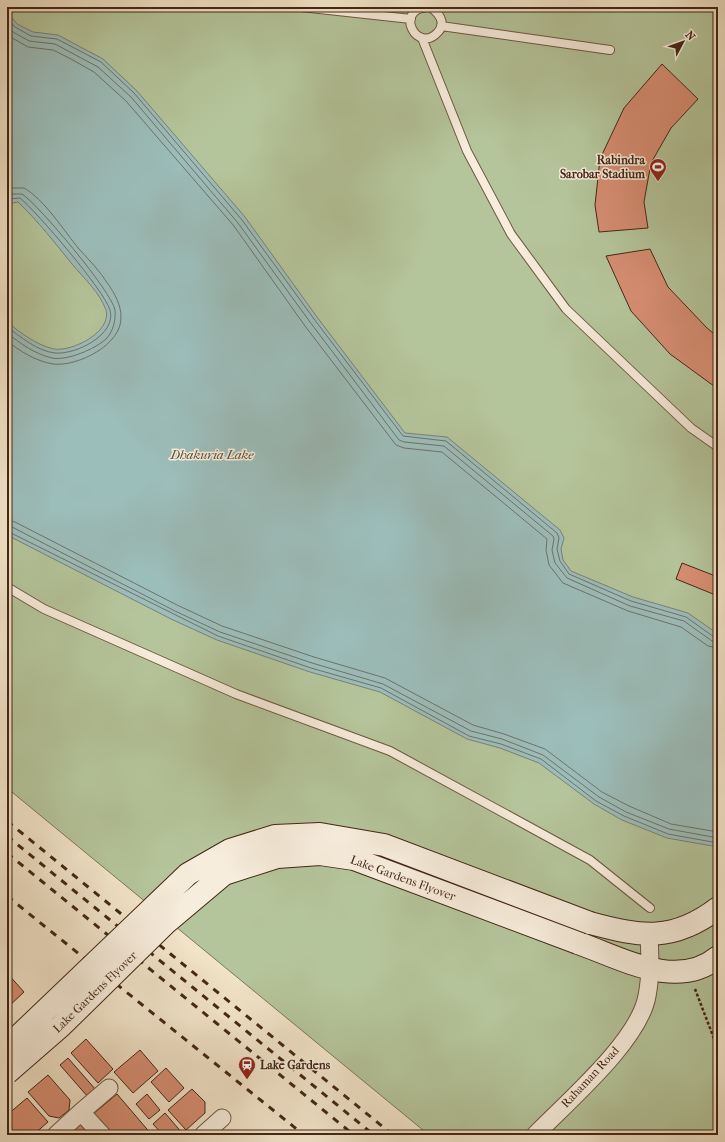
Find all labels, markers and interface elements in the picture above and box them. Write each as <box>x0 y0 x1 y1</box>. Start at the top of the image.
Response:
north arrow <box>663 22 703 62</box>
text: N <box>683 28 698 44</box>
place label: Rabindra Sarobar Stadium <box>560 153 646 181</box>
sports icon: Rabindra Sarobar Stadium <box>648 157 668 182</box>
water label: Dhakuria Lake <box>169 447 254 462</box>
street label: Lake Gardens Flyover <box>348 852 458 904</box>
street label: Lake Gardens Flyover <box>50 948 141 1036</box>
street label: Rahaman Road <box>558 1043 622 1110</box>
station icon: Lake Gardens <box>237 1055 257 1080</box>
place label: Lake Gardens <box>260 1058 331 1072</box>

